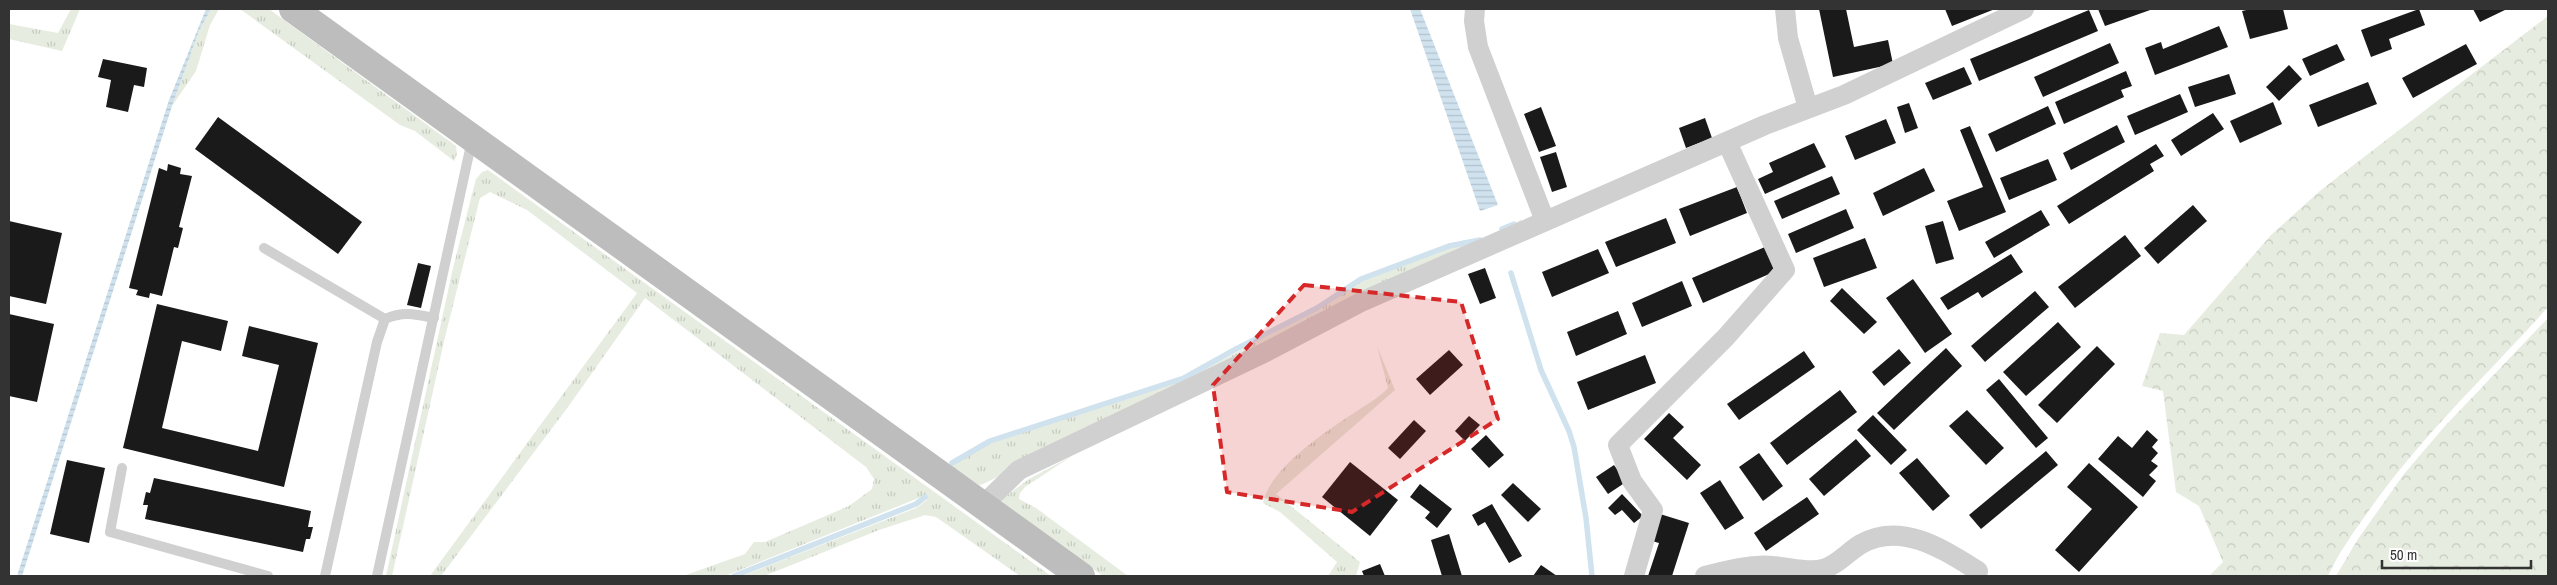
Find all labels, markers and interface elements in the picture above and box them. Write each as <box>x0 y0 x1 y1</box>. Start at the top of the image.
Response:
scale bar <box>2382 538 2531 570</box>
text: 50 m <box>2390 544 2417 565</box>

